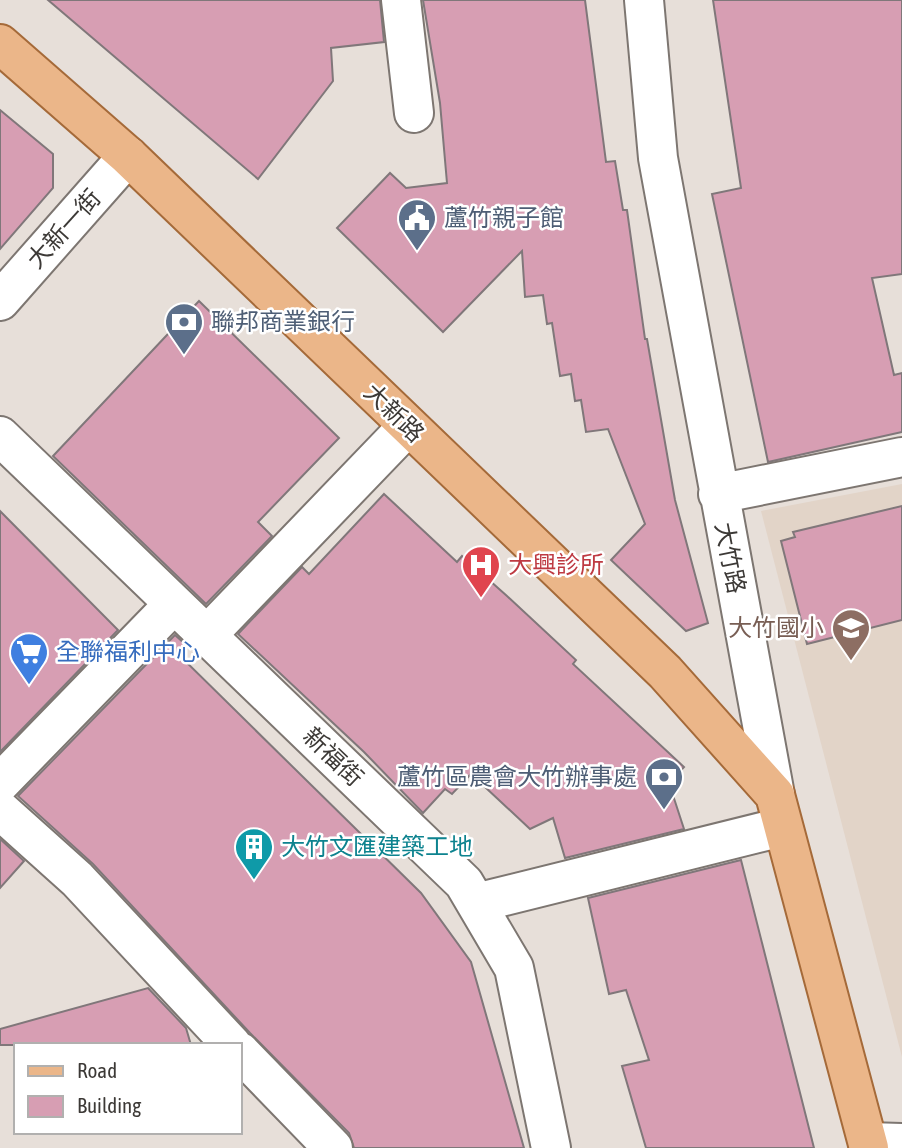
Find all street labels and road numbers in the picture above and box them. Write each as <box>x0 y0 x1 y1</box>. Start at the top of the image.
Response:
street label: 大新一街 <box>21 184 106 273</box>
street label: 大新路 <box>359 378 430 447</box>
street label: 大竹路 <box>710 520 751 596</box>
street label: 新福街 <box>298 722 369 791</box>

